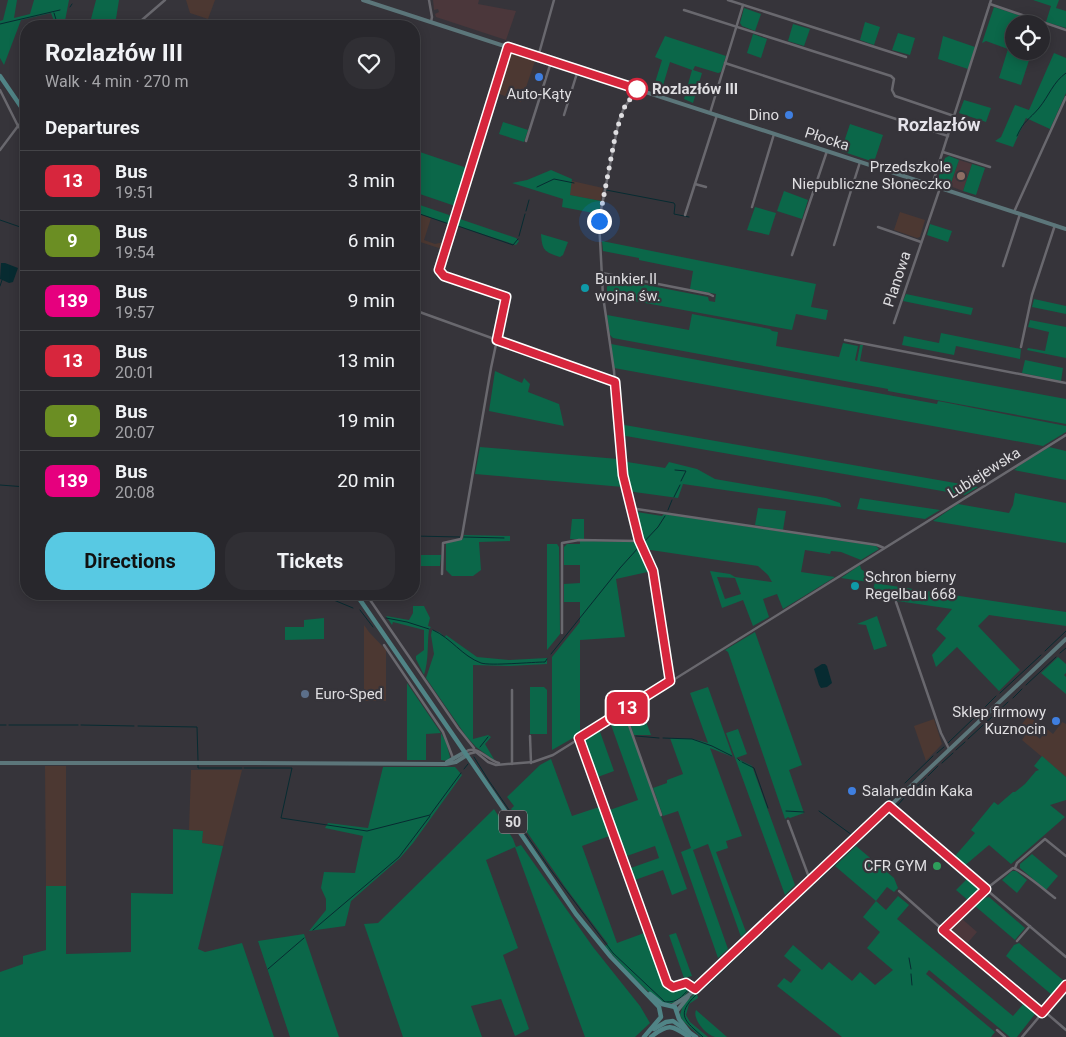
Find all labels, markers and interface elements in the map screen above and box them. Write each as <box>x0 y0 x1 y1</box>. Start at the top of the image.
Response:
map controls <box>1005 15 1050 60</box>
button: locate <box>1005 15 1050 60</box>
button: heart <box>343 37 395 89</box>
text: Rozlazłów III <box>45 39 183 67</box>
marker: Auto-Kąty <box>533 71 545 83</box>
text: Walk · 4 min · 270 m <box>45 72 189 91</box>
marker: Rozlazłów III <box>626 78 648 100</box>
place label: Rozlazłów III <box>652 80 738 98</box>
place label: Auto-Kąty <box>506 85 572 103</box>
place label: Dino <box>749 106 779 124</box>
marker: Dino <box>783 109 795 121</box>
district label: Rozlazłów <box>897 114 981 135</box>
text: Departures <box>45 116 140 139</box>
street label: Płocka <box>802 123 852 155</box>
place label: Przedszkole Niepubliczne Słoneczko <box>792 158 951 193</box>
text: Bus <box>115 160 148 183</box>
text: 3 min <box>348 169 395 192</box>
text: 13 <box>62 170 83 191</box>
marker: Przedszkole Niepubliczne Słoneczko <box>955 170 967 182</box>
text: 19:51 <box>115 183 155 202</box>
your location <box>587 209 612 234</box>
text: Bus <box>115 220 148 243</box>
text: 6 min <box>348 229 395 252</box>
text: 9 <box>67 230 78 251</box>
text: 19:54 <box>115 243 155 262</box>
street label: Planowa <box>880 249 914 309</box>
place label: Bunkier II wojna św. <box>595 270 661 305</box>
text: Bus <box>115 280 148 303</box>
marker: Bunkier II wojna św. <box>579 282 591 294</box>
text: 9 min <box>348 289 395 312</box>
text: 139 <box>57 290 88 311</box>
text: 19:57 <box>115 303 155 322</box>
text: Bus <box>115 340 148 363</box>
text: 13 min <box>337 349 395 372</box>
text: 13 <box>62 350 83 371</box>
text: 20:01 <box>115 363 155 382</box>
text: Bus <box>115 400 148 423</box>
text: 19 min <box>337 409 395 432</box>
text: 9 <box>67 410 78 431</box>
text: 20:07 <box>115 423 155 442</box>
street label: Lubiejewska <box>944 444 1024 502</box>
text: Bus <box>115 460 148 483</box>
text: 20 min <box>337 469 395 492</box>
text: 139 <box>57 470 88 491</box>
text: 20:08 <box>115 483 155 502</box>
button: Directions <box>45 532 215 590</box>
button: Tickets <box>225 532 395 590</box>
place label: Schron bierny Regelbau 668 <box>865 568 956 603</box>
marker: Schron bierny Regelbau 668 <box>849 580 861 592</box>
place label: Euro-Sped <box>315 685 383 703</box>
marker: Euro-Sped <box>299 688 311 700</box>
line badge: 13 <box>604 692 650 724</box>
text: 13 <box>617 697 637 718</box>
place label: Sklep firmowy Kuznocin <box>952 703 1046 738</box>
marker: Sklep firmowy Kuznocin <box>1050 715 1062 727</box>
place label: Salaheddin Kaka <box>862 782 973 800</box>
marker: Salaheddin Kaka <box>846 785 858 797</box>
road number: 50 <box>499 810 527 834</box>
place label: CFR GYM <box>864 857 927 875</box>
marker: CFR GYM <box>931 860 943 872</box>

